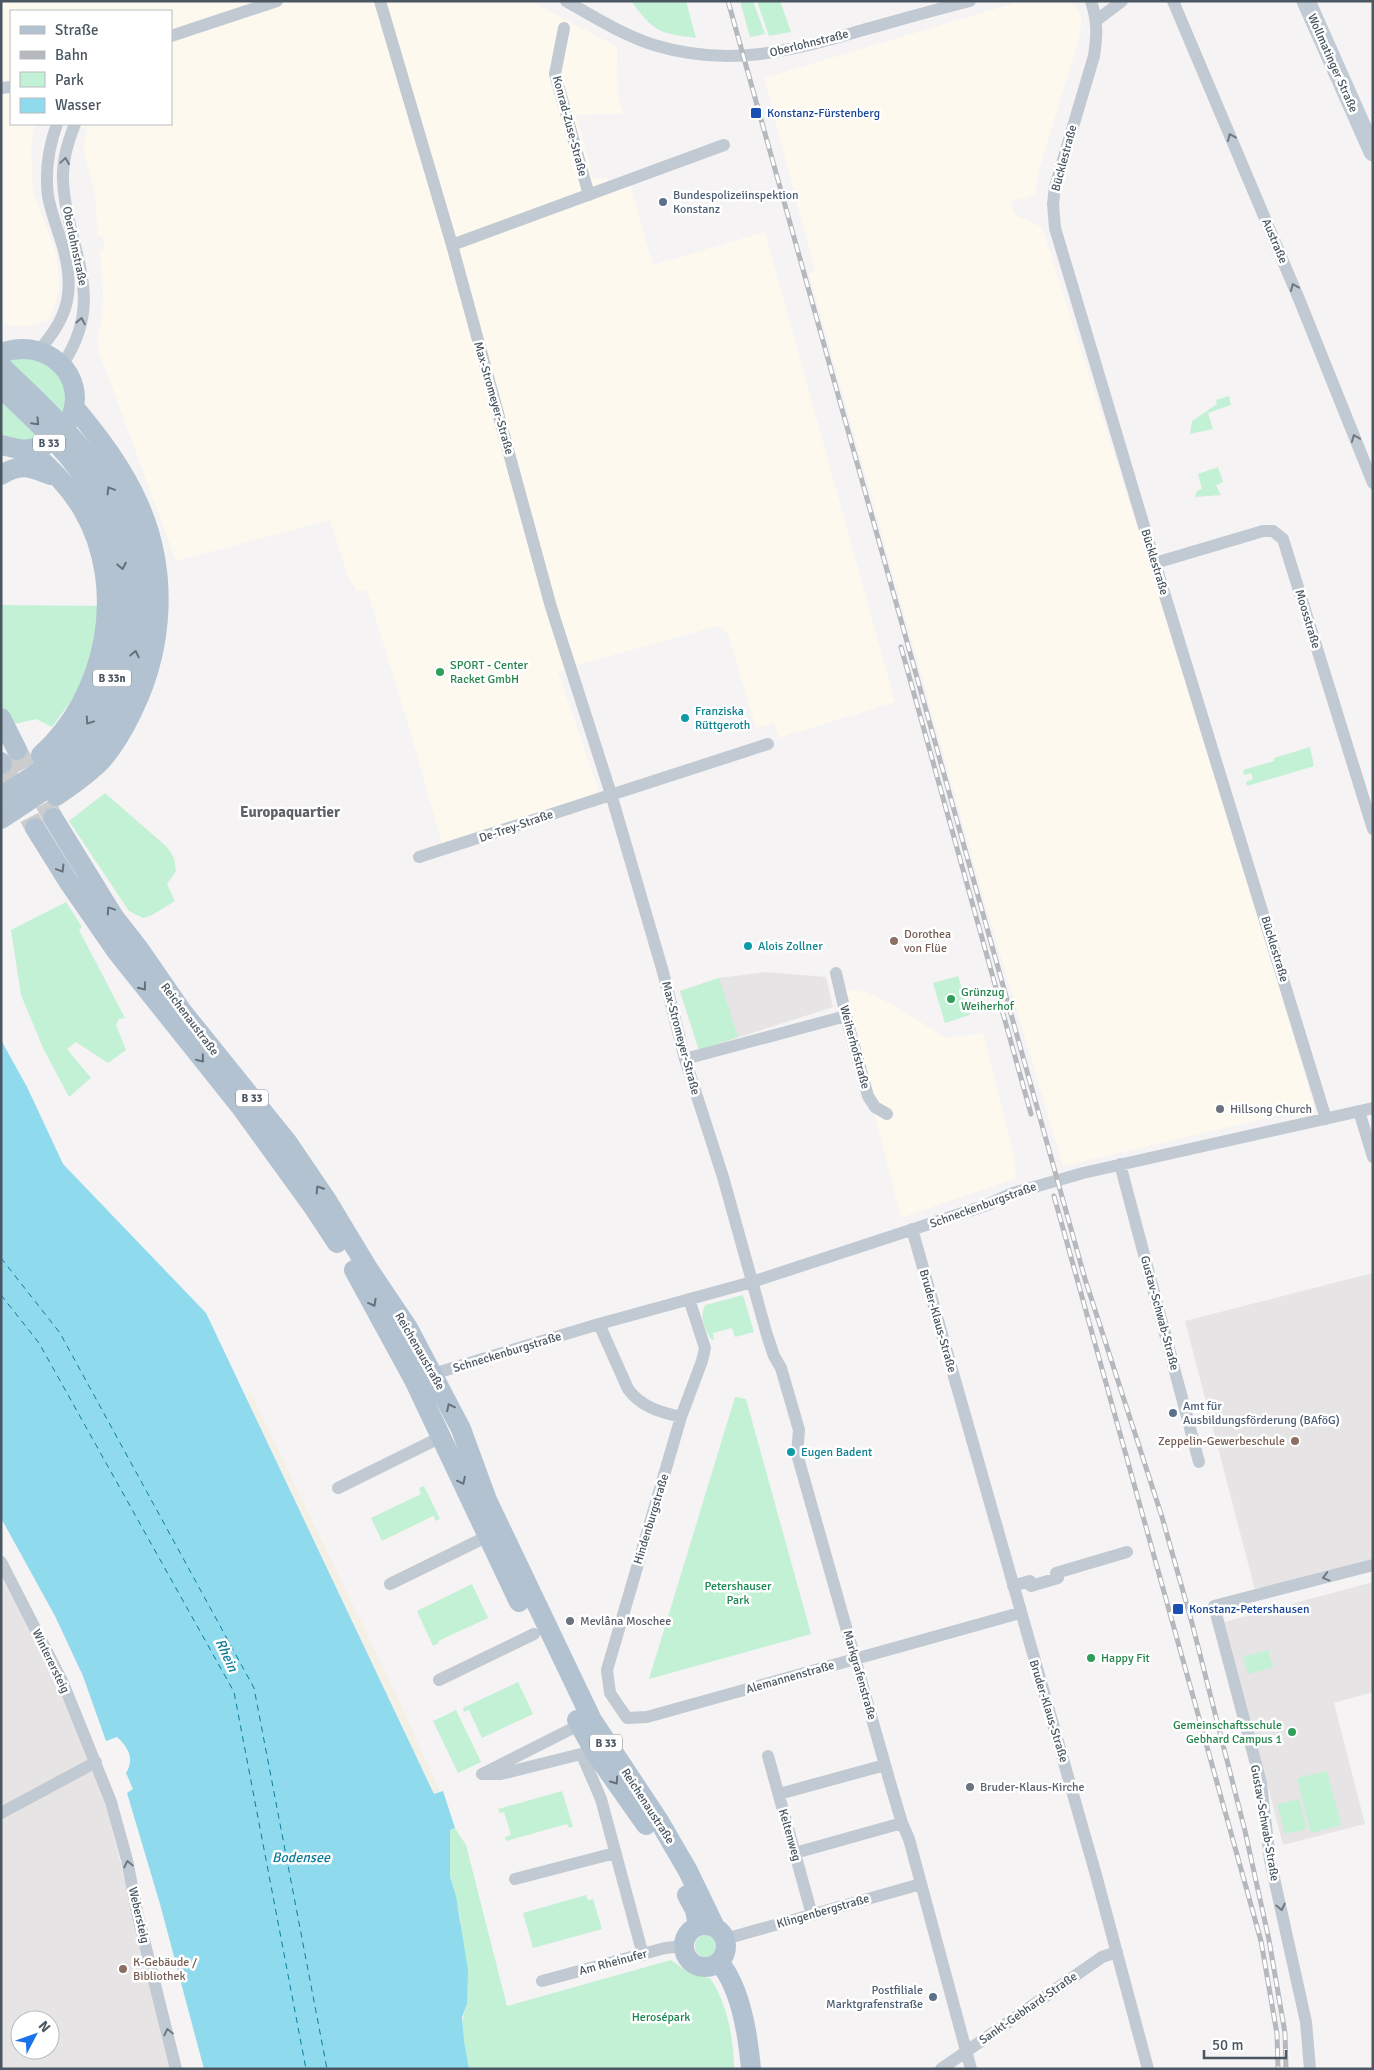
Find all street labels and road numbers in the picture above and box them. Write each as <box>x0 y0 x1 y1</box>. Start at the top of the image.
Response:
street label: Wollmatinger Straße <box>1304 11 1361 115</box>
street label: Oberlohnstraße <box>768 26 850 61</box>
street label: Konrad-Zuse-Straße <box>549 74 590 178</box>
street label: Bücklestraße <box>1048 123 1081 193</box>
street label: Oberlohnstraße <box>59 205 90 287</box>
street label: Austraße <box>1258 217 1291 266</box>
street label: Max-Stromeyer-Straße <box>470 340 517 456</box>
road number: B 33 <box>33 434 65 452</box>
street label: Bücklestraße <box>1137 527 1172 597</box>
street label: Moosstraße <box>1291 588 1324 650</box>
road number: B 33n <box>93 670 131 686</box>
street label: De-Trey-Straße <box>477 807 555 846</box>
street label: Bücklestraße <box>1257 914 1292 984</box>
street label: Reichenaustraße <box>157 980 222 1059</box>
street label: Max-Stromeyer-Straße <box>658 980 703 1097</box>
street label: Weiherhofstraße <box>836 1004 873 1091</box>
road number: B 33 <box>236 1090 268 1106</box>
street label: Schneckenburgstraße <box>928 1179 1039 1232</box>
street label: Gustav-Schwab-Straße <box>1137 1254 1182 1372</box>
street label: Bruder-Klaus-Straße <box>916 1268 959 1374</box>
street label: Reichenaustraße <box>391 1310 448 1393</box>
street label: Schneckenburgstraße <box>451 1329 563 1376</box>
street label: Hindenburgstraße <box>631 1472 672 1566</box>
street label: Winterersteig <box>29 1627 73 1696</box>
street label: Markgrafenstraße <box>840 1629 880 1722</box>
street label: Alemannenstraße <box>744 1658 836 1697</box>
street label: Bruder-Klaus-Straße <box>1026 1658 1071 1764</box>
road number: B 33 <box>590 1735 622 1752</box>
street label: Gustav-Schwab-Straße <box>1247 1764 1282 1882</box>
street label: Reichenaustraße <box>618 1766 678 1847</box>
street label: Keltenweg <box>775 1807 804 1863</box>
street label: Webersteig <box>125 1885 152 1945</box>
street label: Klingenbergstraße <box>775 1891 871 1932</box>
street label: Am Rheinufer <box>577 1946 649 1979</box>
street label: Sankt-Gebhard-Straße <box>976 1969 1080 2048</box>

